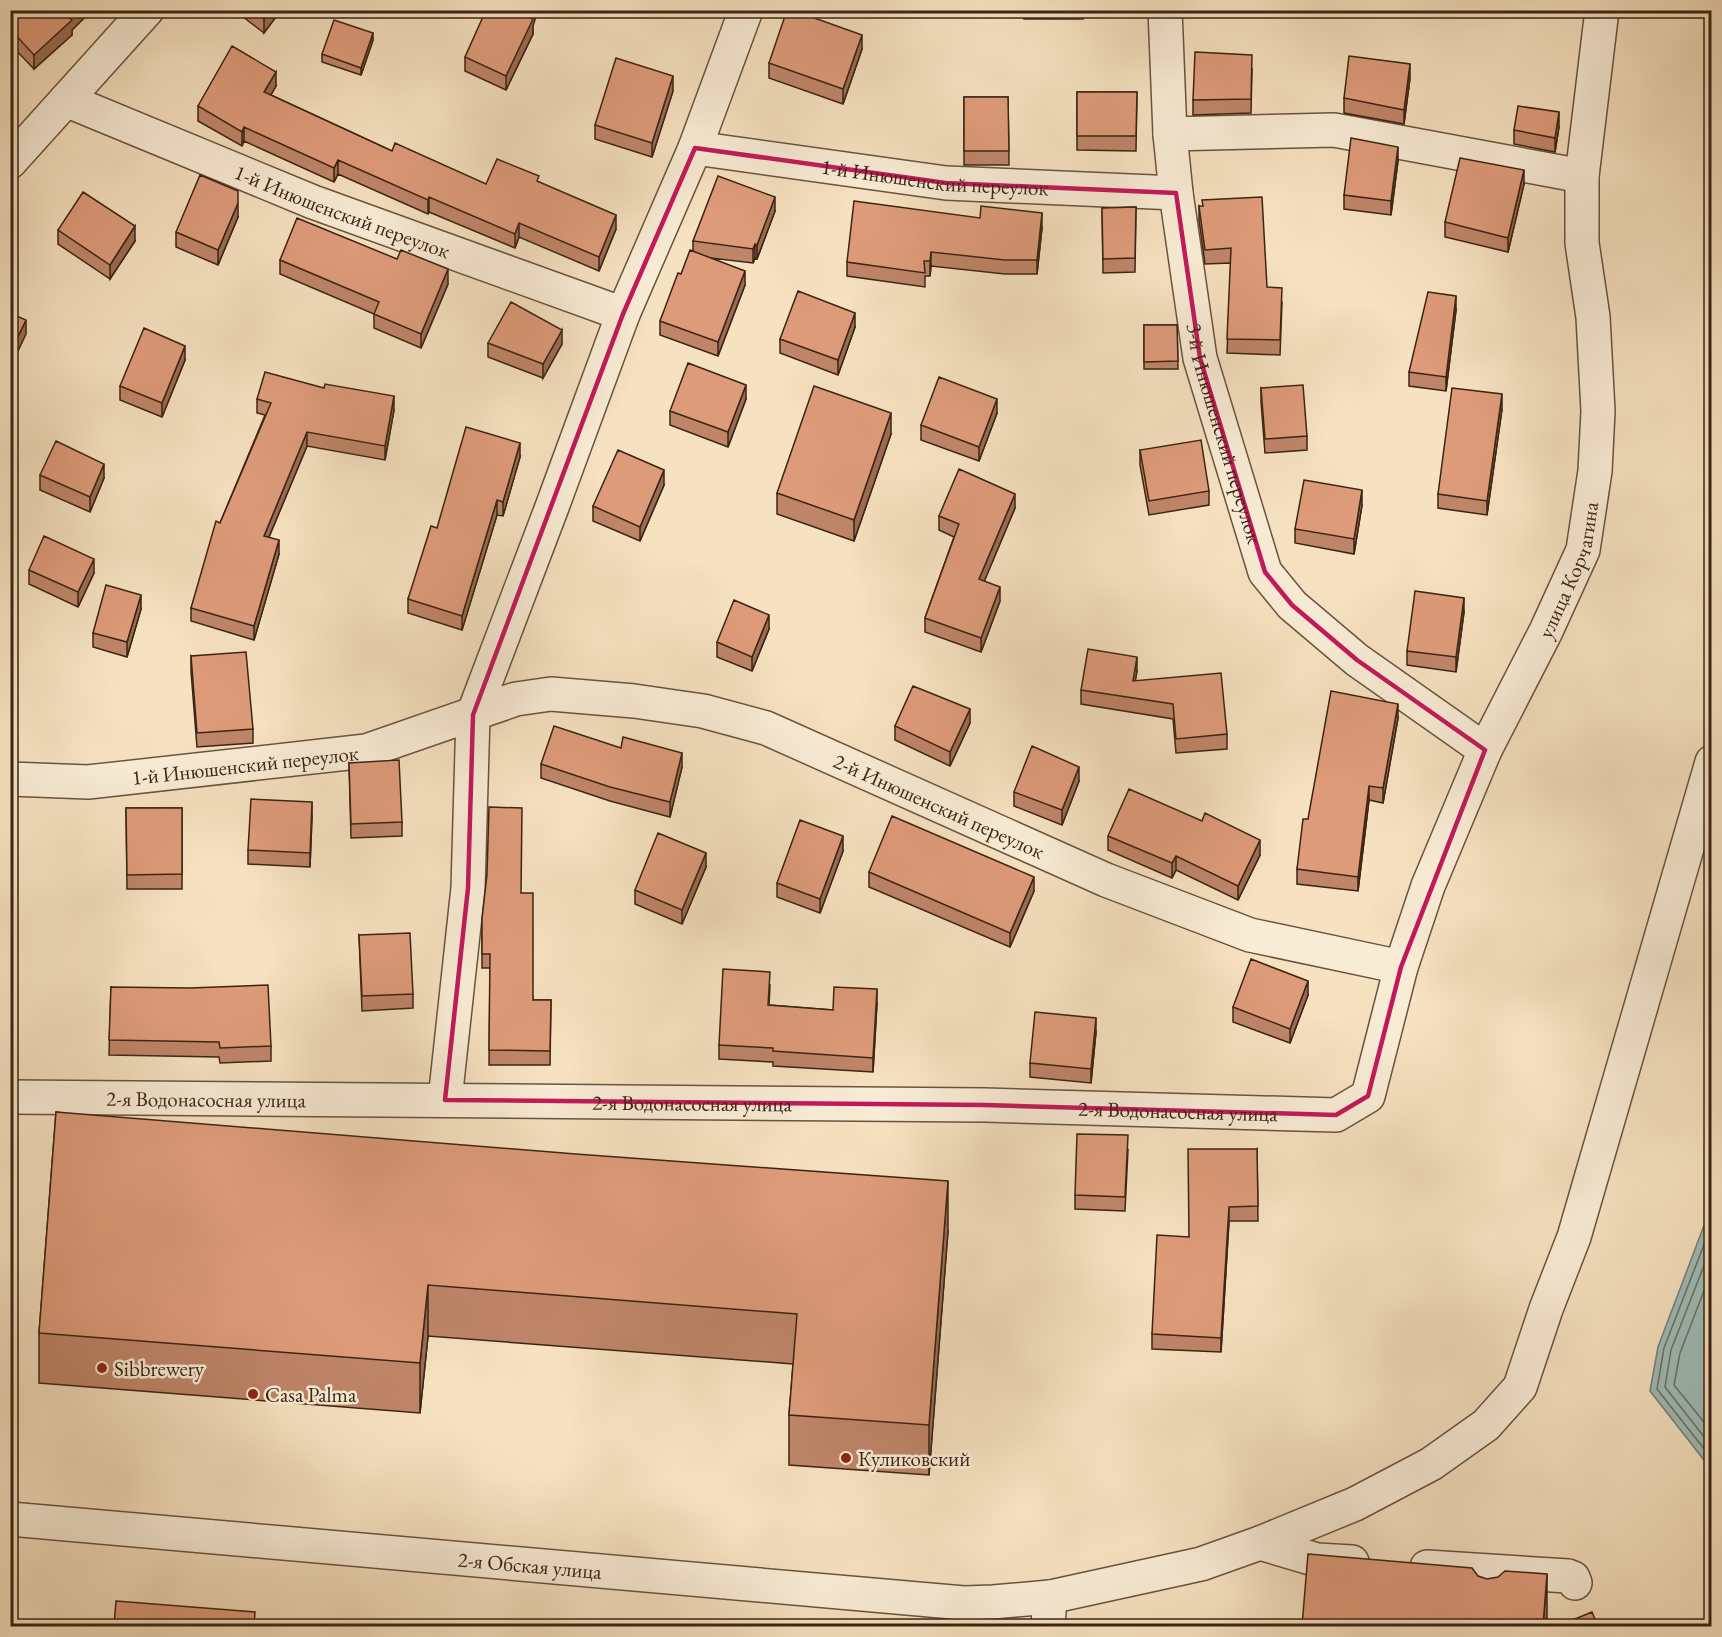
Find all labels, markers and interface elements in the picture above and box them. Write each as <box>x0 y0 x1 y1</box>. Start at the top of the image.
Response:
street label: 1-й Инюшенский переулок <box>820 152 1049 201</box>
street label: 1-й Инюшенский переулок <box>231 158 454 264</box>
street label: 3-й Инюшенский переулок <box>1182 321 1269 547</box>
street label: улица Корчагина <box>1531 499 1604 642</box>
street label: 1-й Инюшенский переулок <box>130 738 360 791</box>
street label: 2-й Инюшенский переулок <box>830 747 1049 864</box>
street label: 2-я Водонасосная улица <box>106 1084 307 1113</box>
street label: 2-я Водонасосная улица <box>592 1088 793 1117</box>
street label: 2-я Водонасосная улица <box>1078 1094 1279 1127</box>
place label: Sibbrewery <box>114 1355 205 1382</box>
marker: Sibbrewery <box>95 1361 109 1375</box>
place label: Casa Palma <box>265 1381 357 1408</box>
marker: Casa Palma <box>246 1387 260 1401</box>
place label: Куликовский <box>858 1445 970 1472</box>
marker: Куликовский <box>839 1451 853 1465</box>
street label: 2-я Обская улица <box>457 1545 604 1585</box>

